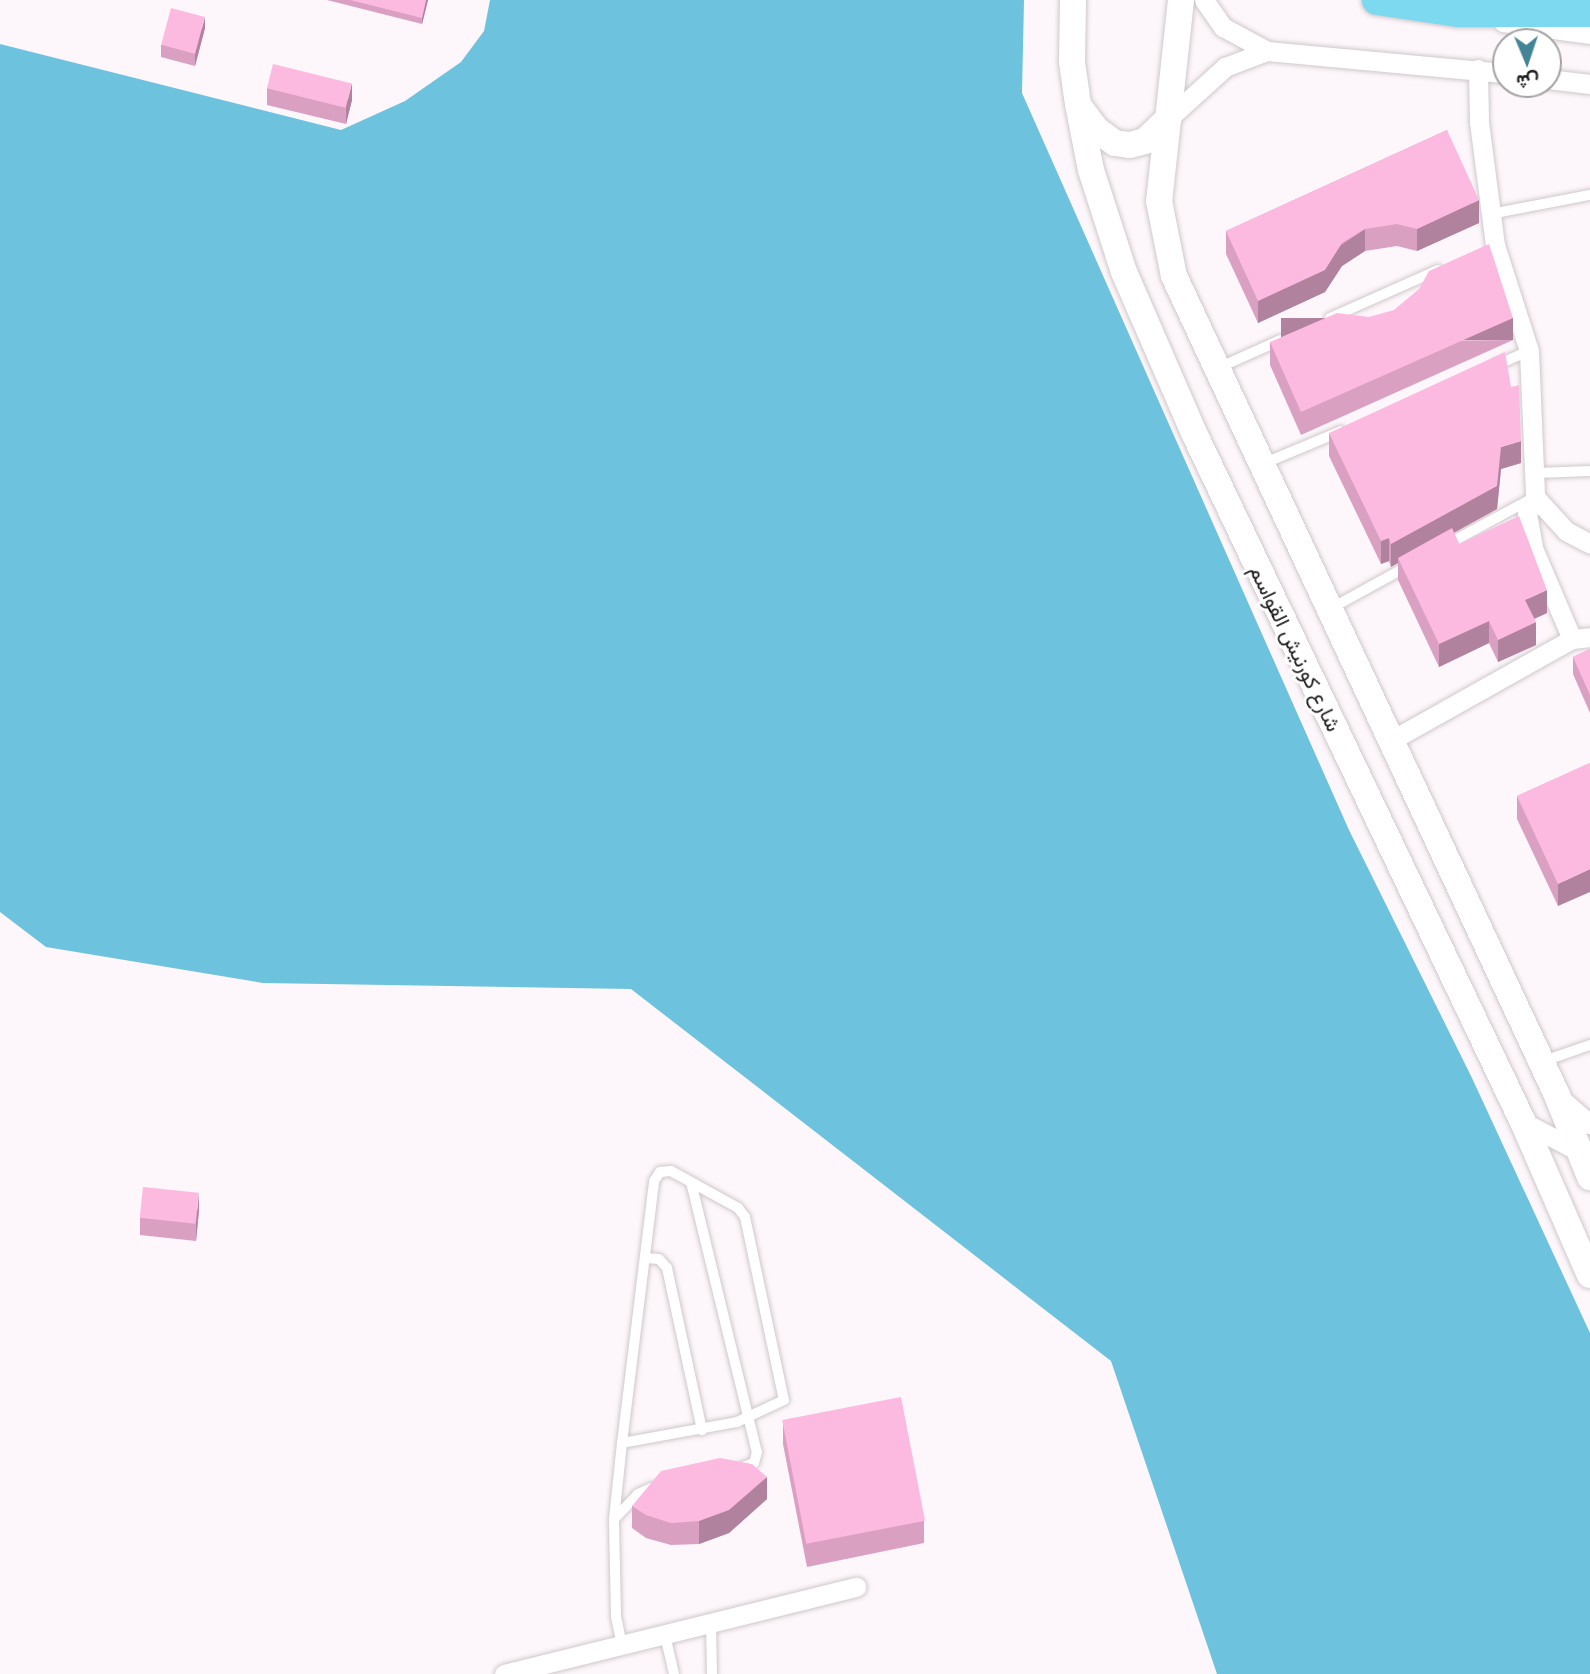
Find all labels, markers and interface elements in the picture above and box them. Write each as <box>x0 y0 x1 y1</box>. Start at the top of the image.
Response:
north arrow <box>1492 28 1562 98</box>
text: ش <box>1516 71 1539 94</box>
street label: شارع كورنيش القواسم <box>1245 561 1347 735</box>

